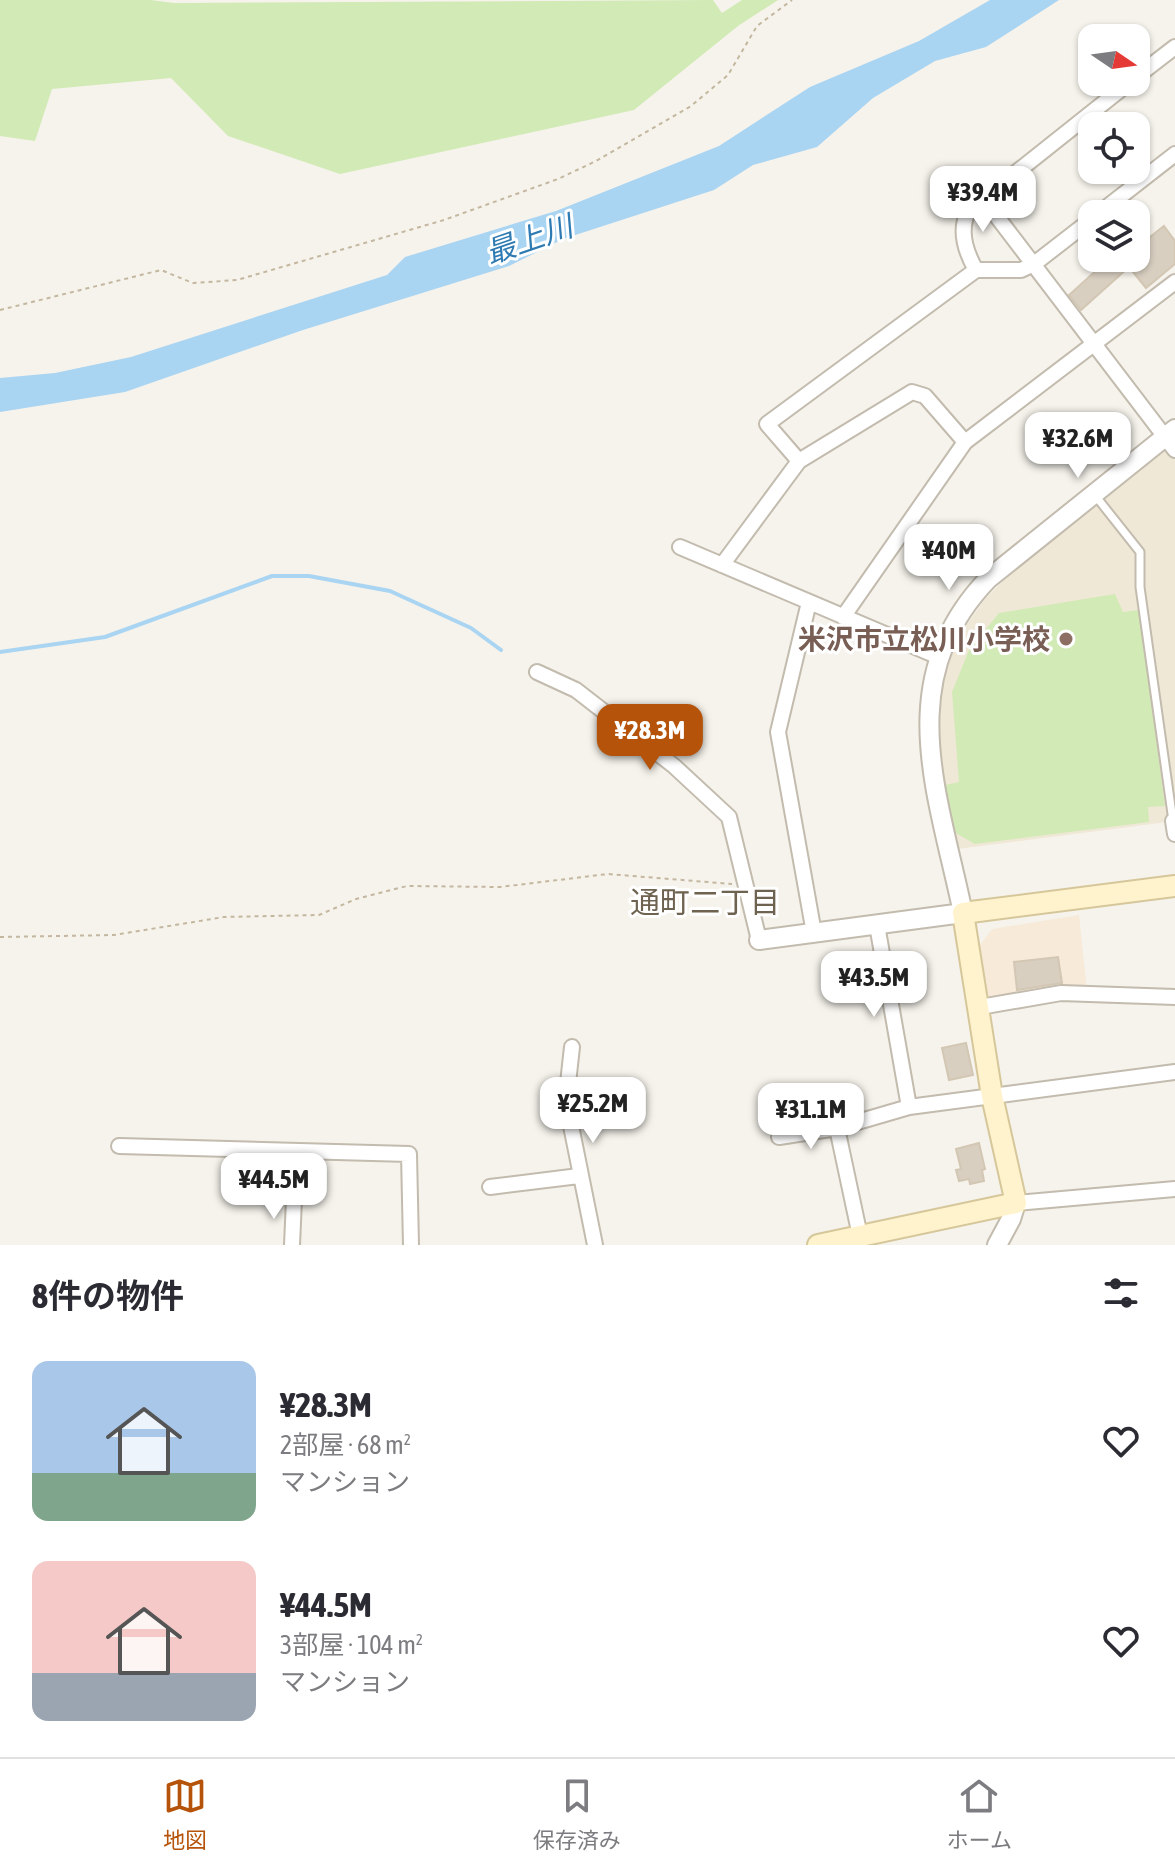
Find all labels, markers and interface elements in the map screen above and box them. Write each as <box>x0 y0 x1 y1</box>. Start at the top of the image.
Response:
north arrow <box>1078 24 1150 96</box>
map controls <box>1078 24 1150 272</box>
button: locate <box>1078 112 1150 184</box>
pin: ¥39.4M <box>918 166 1048 234</box>
text: ¥39.4M <box>948 177 1018 207</box>
button: layers <box>1078 200 1150 272</box>
water label: 最上川 <box>481 207 580 270</box>
pin: ¥32.6M <box>1013 412 1143 480</box>
text: ¥32.6M <box>1043 423 1113 453</box>
pin: ¥40M <box>902 524 996 592</box>
text: ¥40M <box>922 535 976 565</box>
place label: 米沢市立松川小学校 <box>798 623 1050 655</box>
marker: 米沢市立松川小学校 <box>1057 630 1075 648</box>
pin: ¥28.3M <box>585 704 715 772</box>
text: ¥28.3M <box>615 715 685 745</box>
district label: 通町二丁目 <box>630 885 780 919</box>
pin: ¥43.5M <box>809 951 939 1019</box>
text: ¥43.5M <box>839 962 909 992</box>
pin: ¥25.2M <box>528 1077 658 1145</box>
pin: ¥31.1M <box>746 1083 876 1151</box>
text: ¥25.2M <box>558 1088 628 1118</box>
text: ¥31.1M <box>776 1094 846 1124</box>
pin: ¥44.5M <box>209 1153 339 1221</box>
text: ¥44.5M <box>239 1164 309 1194</box>
icon: filters <box>1099 1271 1143 1315</box>
text: 8件の物件 <box>32 1276 184 1315</box>
text: ¥28.3M <box>280 1385 372 1424</box>
icon: home <box>96 1393 192 1489</box>
icon: heart <box>1099 1419 1143 1463</box>
text: 2部屋 · 68 m² <box>280 1430 411 1460</box>
text: マンション <box>280 1467 410 1497</box>
text: ¥44.5M <box>280 1585 372 1624</box>
icon: home <box>96 1593 192 1689</box>
icon: heart <box>1099 1619 1143 1663</box>
text: 3部屋 · 104 m² <box>280 1630 423 1660</box>
text: マンション <box>280 1667 410 1697</box>
tab: 地図 <box>163 1774 207 1854</box>
tab: 保存済み <box>533 1774 621 1854</box>
tab: ホーム <box>947 1774 1012 1854</box>

